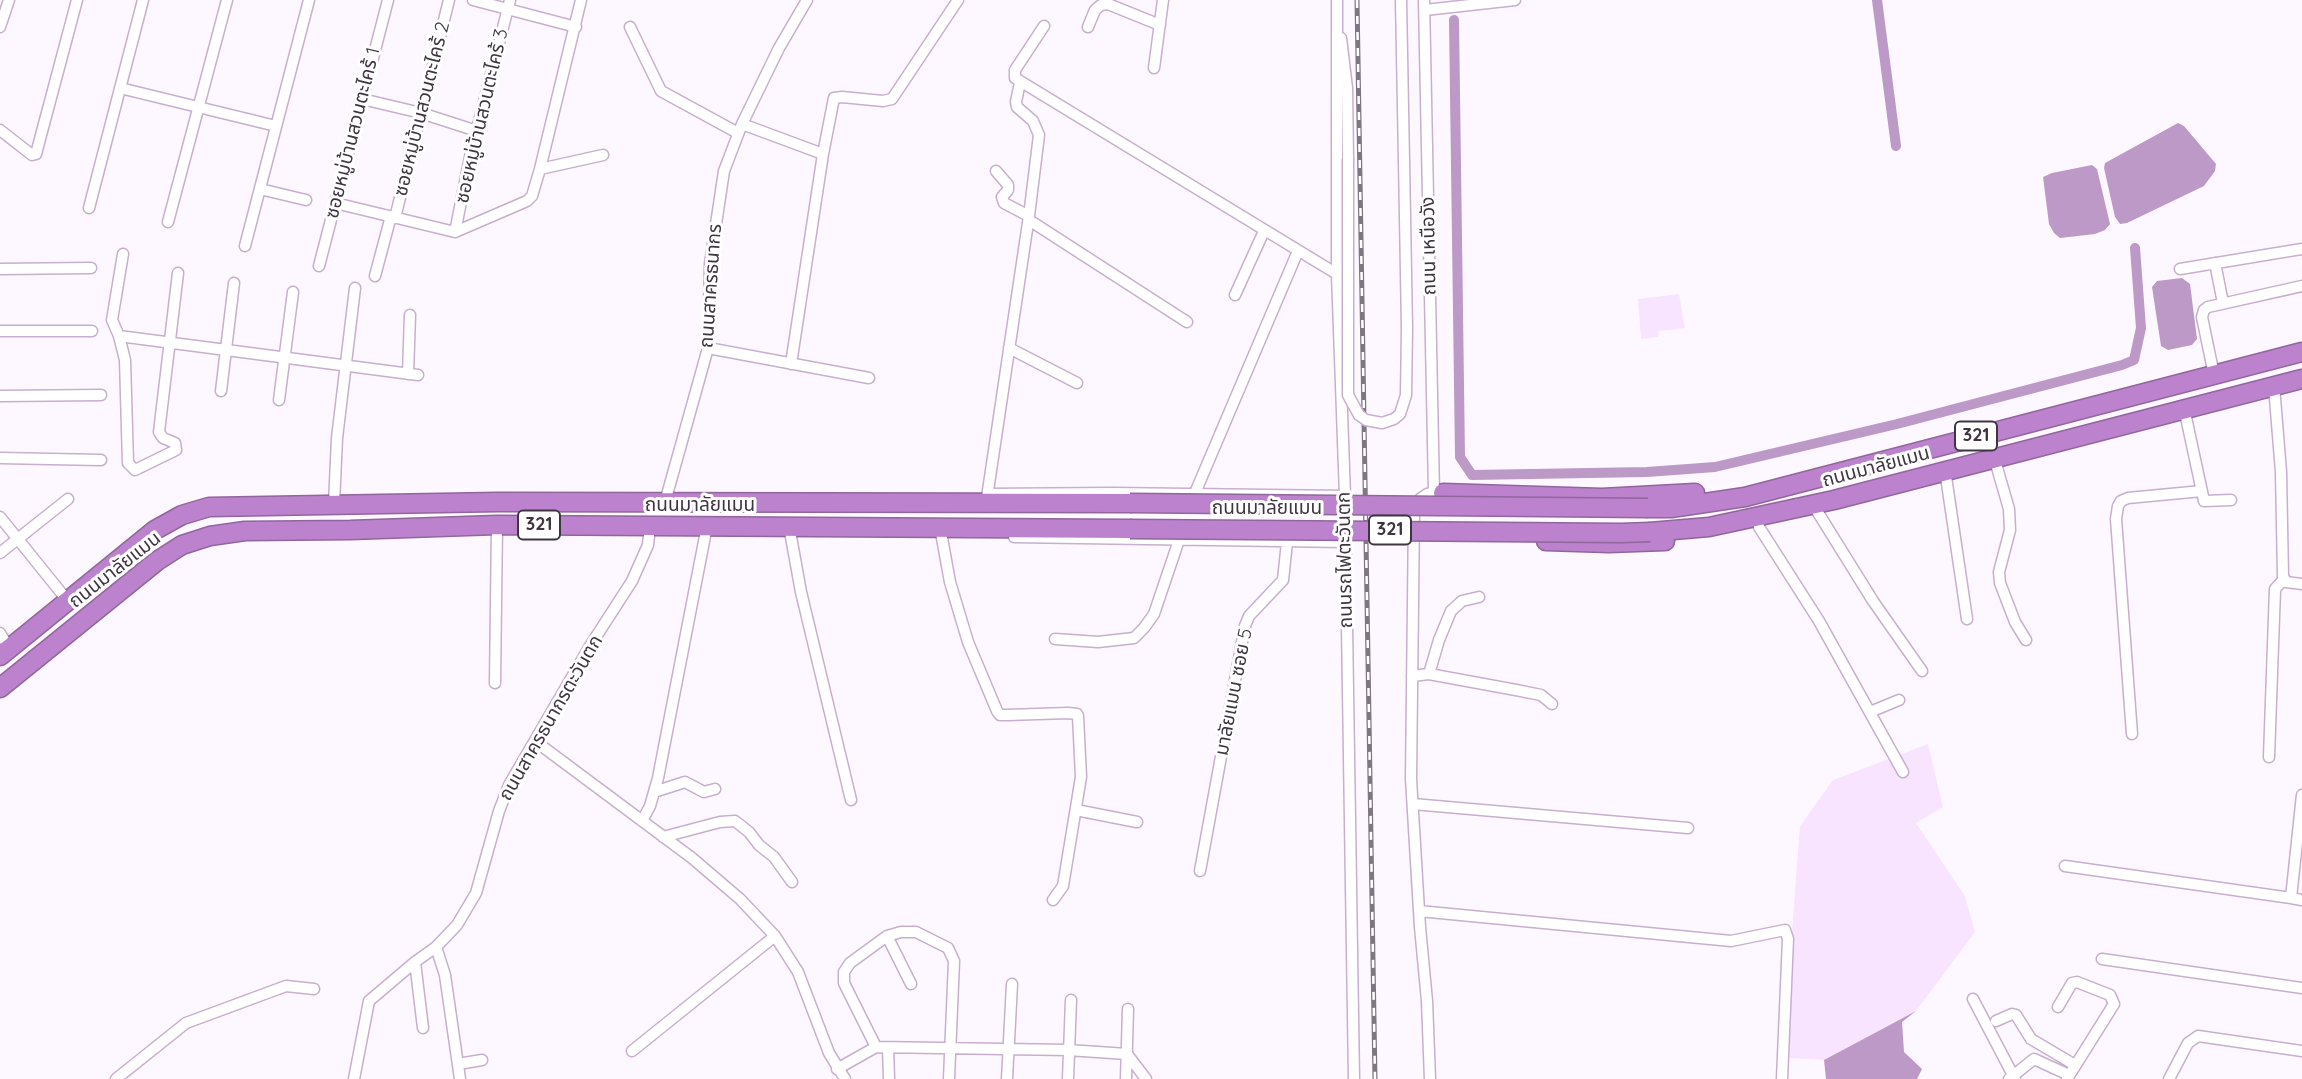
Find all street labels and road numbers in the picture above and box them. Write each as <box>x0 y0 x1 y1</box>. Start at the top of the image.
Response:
street label: ซอยหมู่บ้านสวนตะไคร้ 2 <box>389 19 455 199</box>
street label: ซอยหมู่บ้านสวนตะไคร้ 3 <box>451 26 513 206</box>
street label: ซอยหมู่บ้านสวนตะไคร้ 1 <box>321 45 385 221</box>
street label: ถนน เหนือวัง <box>1417 196 1441 296</box>
street label: ถนนสาครธนากร <box>695 223 727 349</box>
road number: 321 <box>1955 422 1997 450</box>
street label: ถนนมาลัยแมน <box>1820 442 1932 492</box>
street label: ถนนรถไฟตะวันตก <box>1332 491 1358 629</box>
street label: ถนนมาลัยแมน <box>645 494 755 516</box>
street label: ถนนมาลัยแมน <box>1212 497 1322 519</box>
road number: 321 <box>518 510 560 540</box>
road number: 321 <box>1369 516 1411 544</box>
street label: ถนนมาลัยแมน <box>65 527 165 613</box>
street label: มาลัยแมน ซอย 5 <box>1210 626 1258 758</box>
street label: ถนนสาครธนากรตะวันตก <box>494 631 608 805</box>

